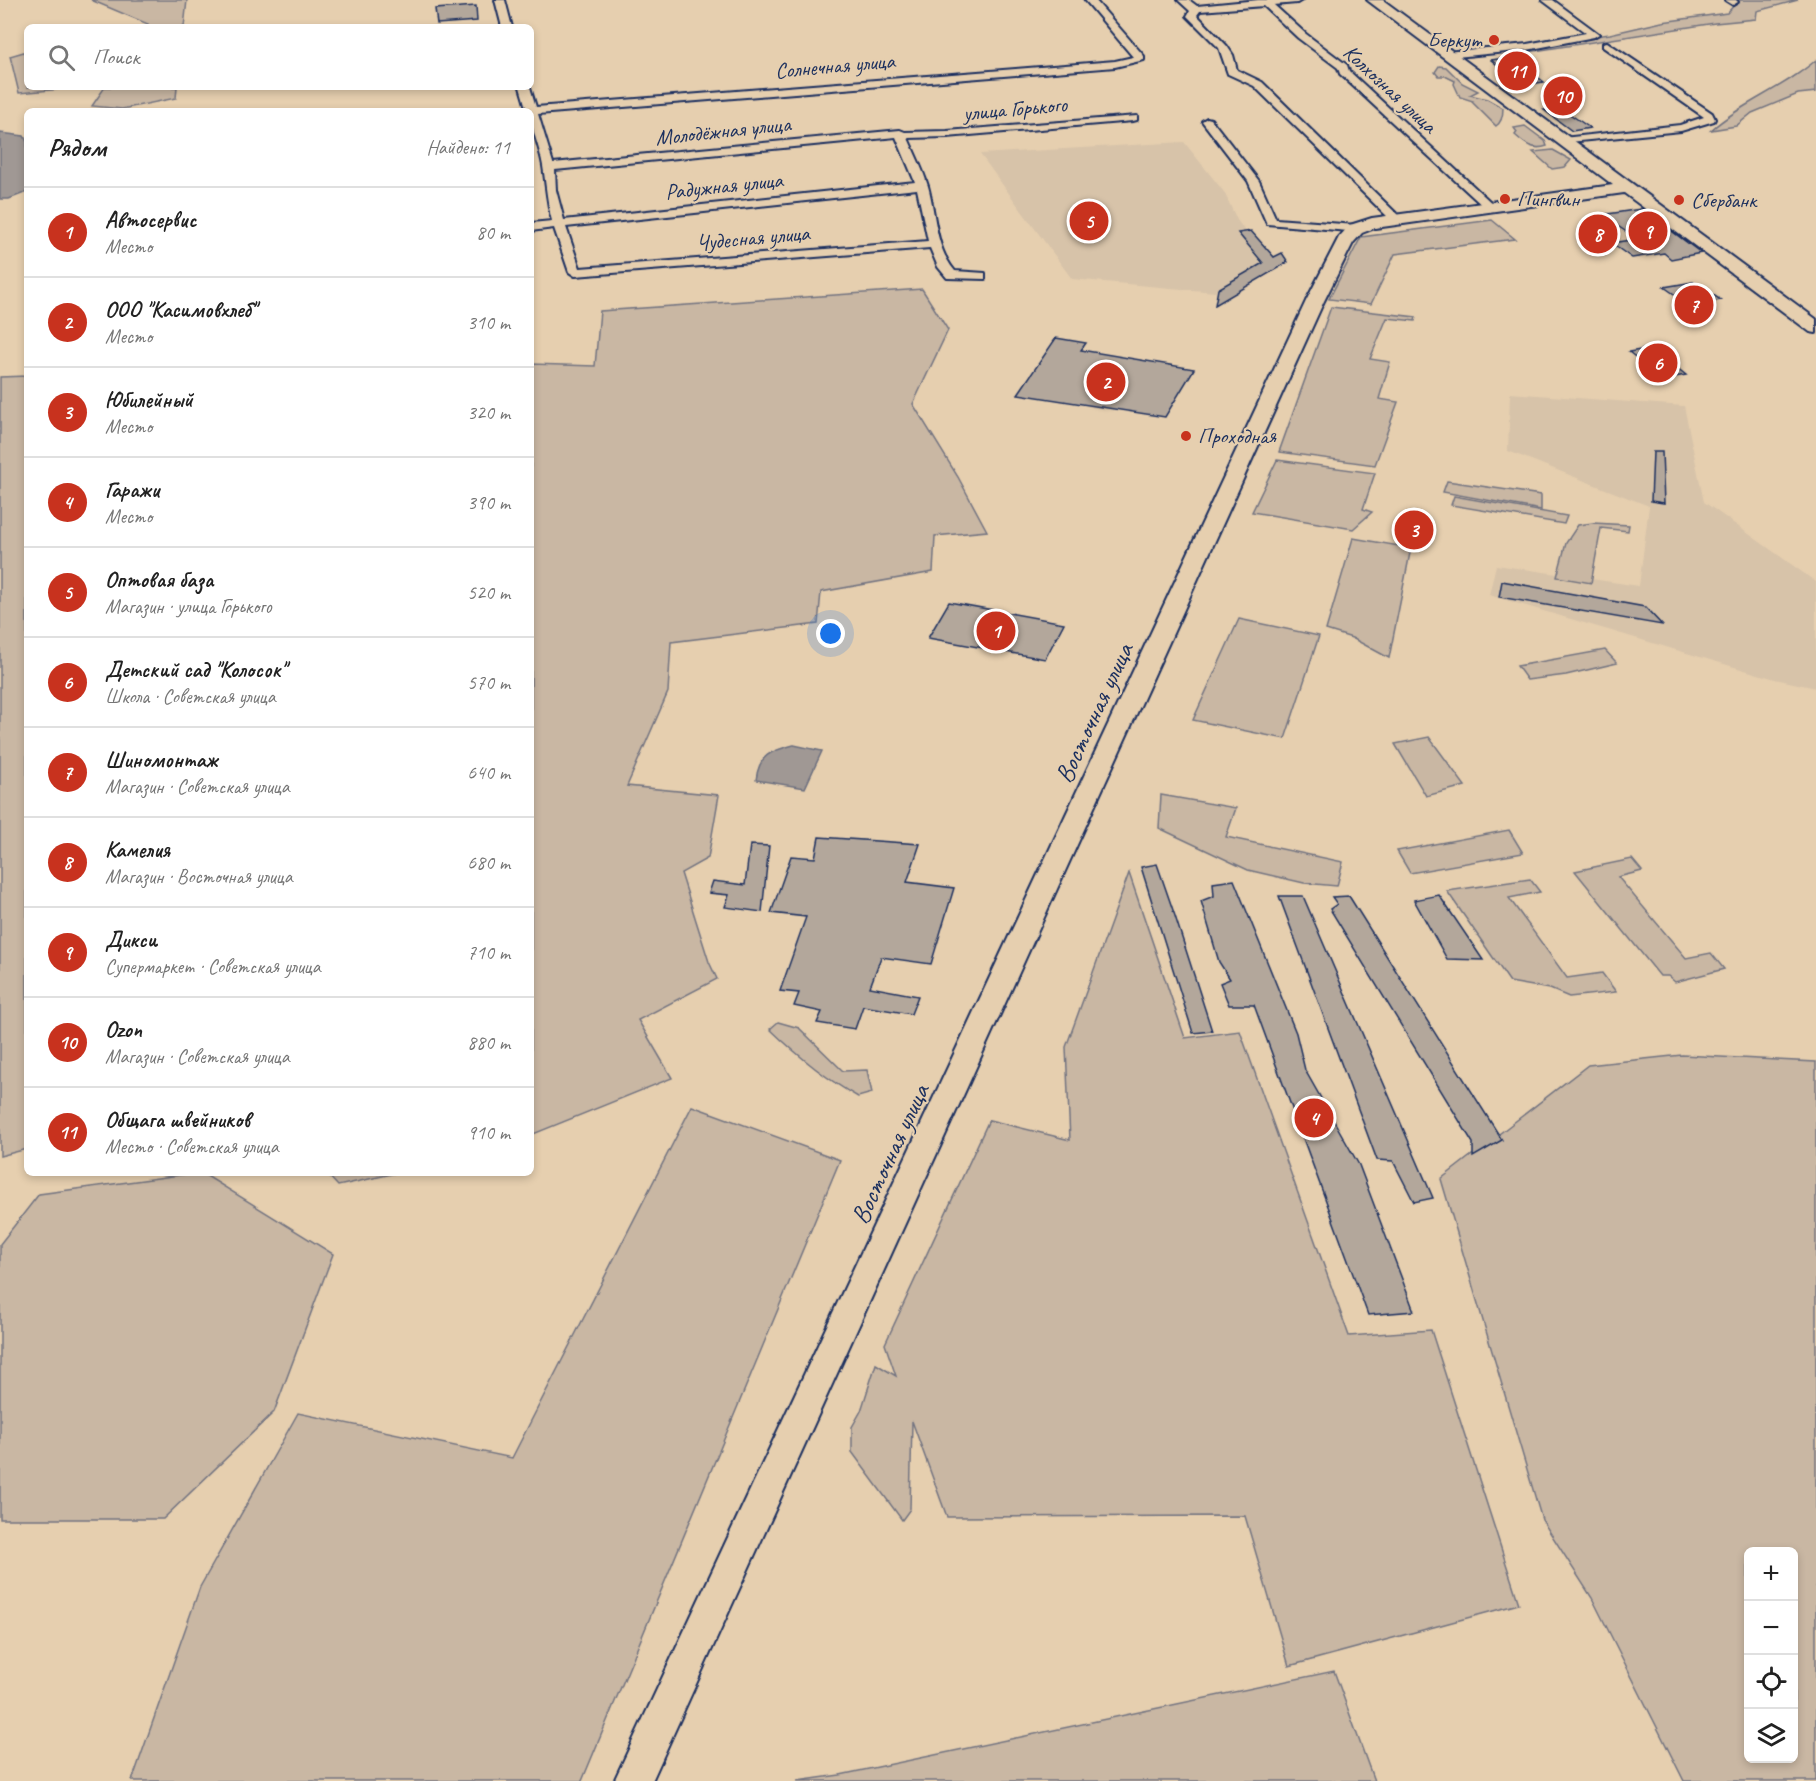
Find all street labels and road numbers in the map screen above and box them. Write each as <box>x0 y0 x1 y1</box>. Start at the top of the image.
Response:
street label: Колхозная улица <box>1337 38 1444 140</box>
street label: Солнечная улица <box>774 47 897 85</box>
street label: улица Горького <box>960 90 1069 128</box>
street label: Молодёжная улица <box>654 110 793 152</box>
street label: Радужная улица <box>664 166 785 206</box>
street label: Чудесная улица <box>695 219 812 257</box>
street label: Восточная улица <box>1047 636 1141 788</box>
street label: Восточная улица <box>843 1077 937 1229</box>

